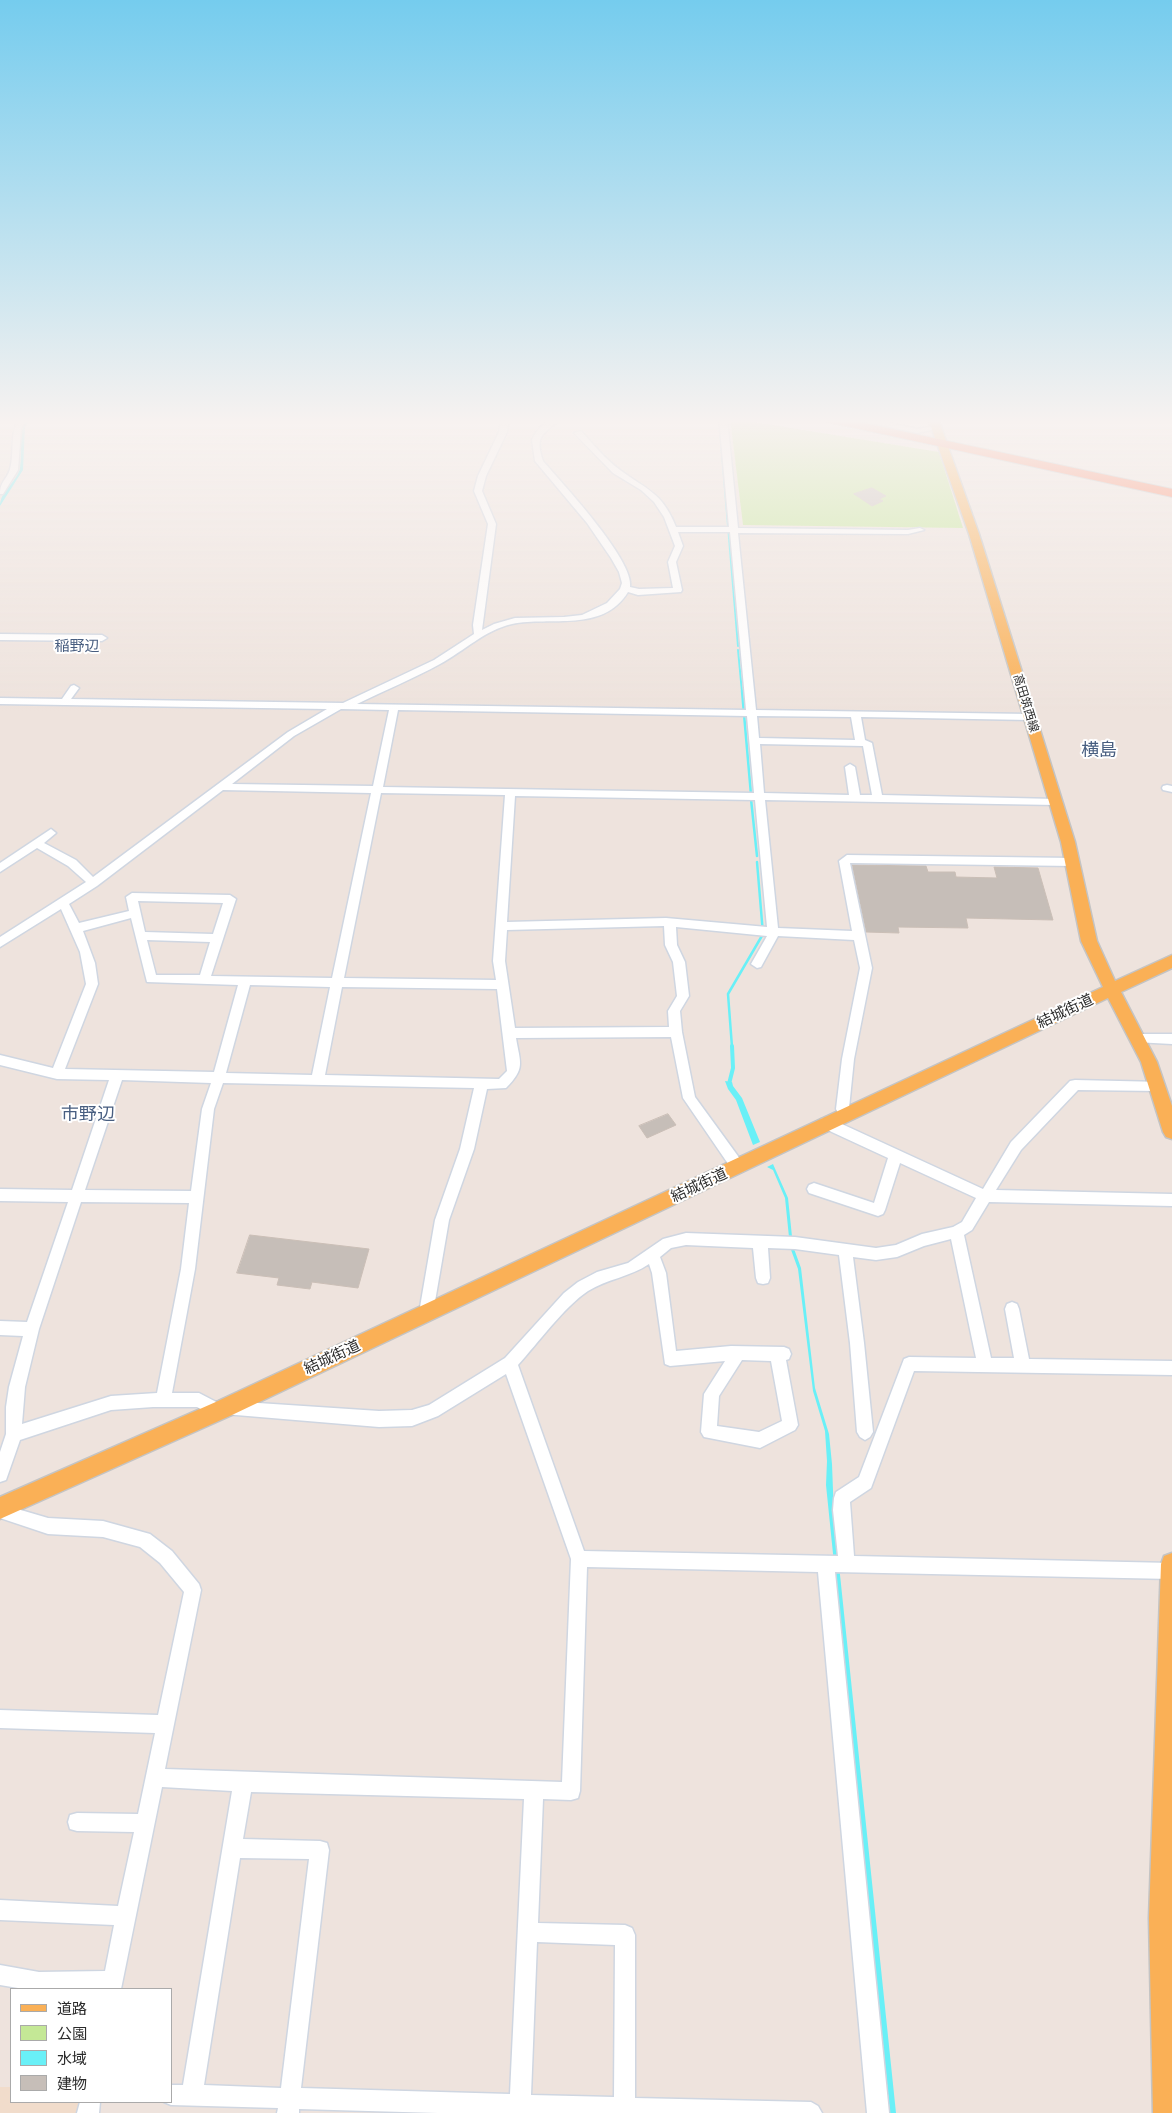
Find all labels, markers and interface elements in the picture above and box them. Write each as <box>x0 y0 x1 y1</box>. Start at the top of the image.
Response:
district label: 稲野辺 <box>55 637 99 655</box>
street label: 高田筑西線 <box>1010 672 1042 734</box>
district label: 横島 <box>1081 739 1117 761</box>
street label: 結城街道 <box>1034 990 1096 1032</box>
district label: 市野辺 <box>61 1103 115 1125</box>
street label: 結城街道 <box>668 1164 730 1206</box>
street label: 結城街道 <box>301 1336 363 1378</box>
legend <box>10 1988 172 2103</box>
text: 道路 <box>57 2000 87 2017</box>
text: 公園 <box>57 2025 87 2042</box>
text: 水域 <box>57 2050 87 2067</box>
text: 建物 <box>57 2075 87 2092</box>

